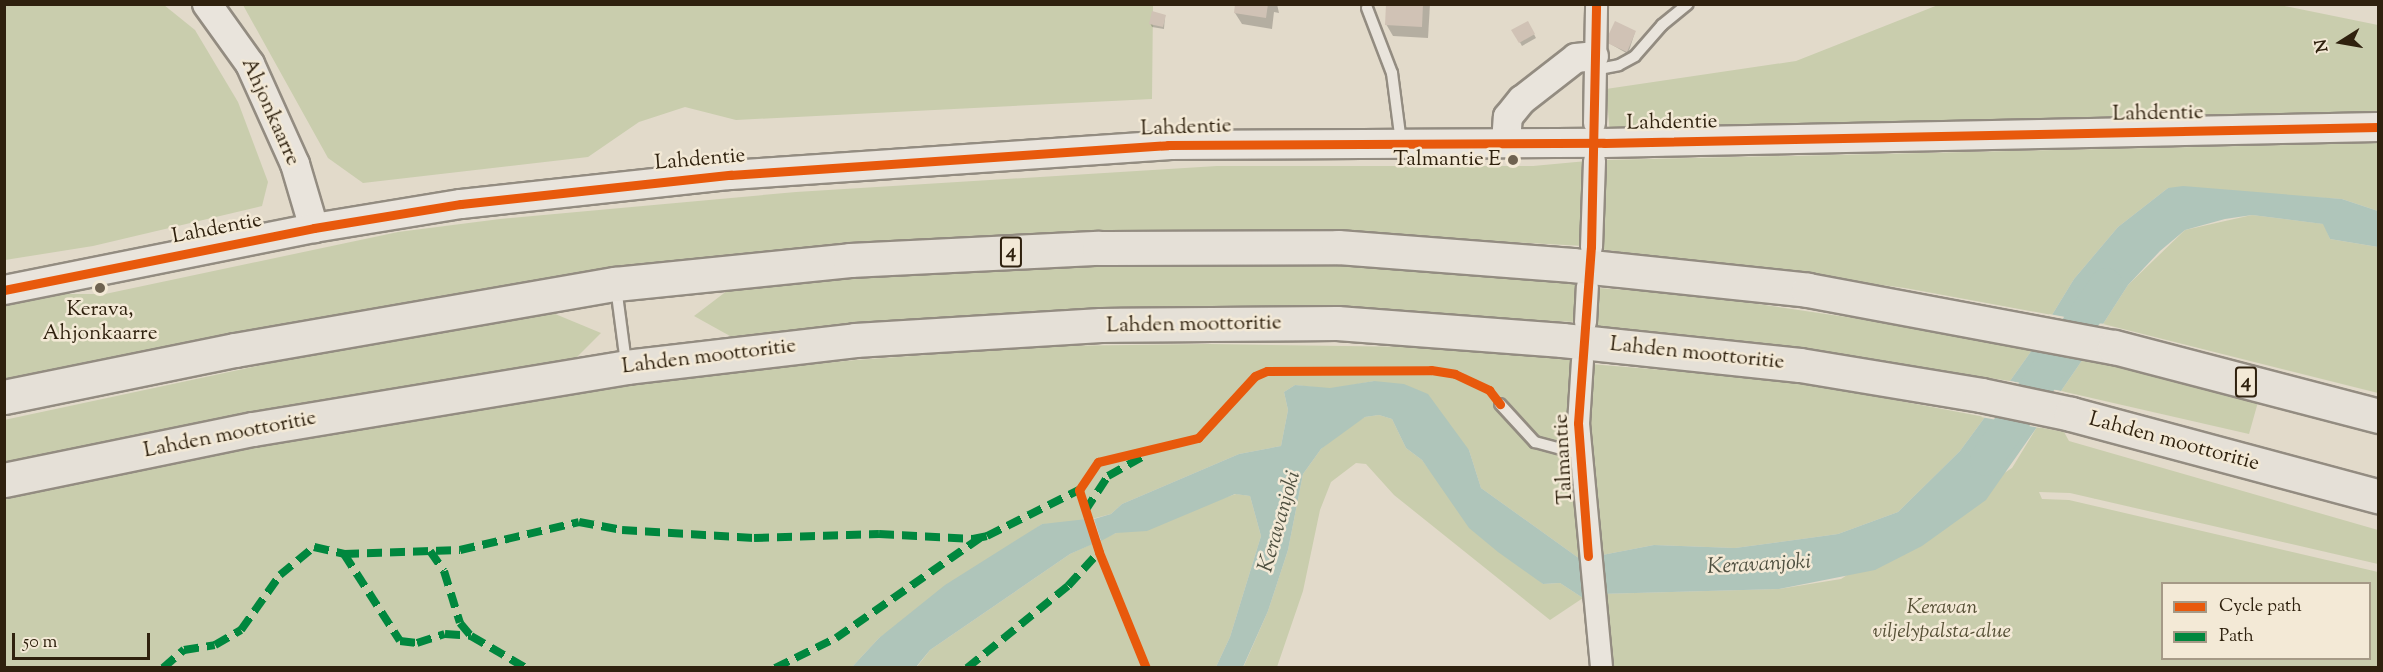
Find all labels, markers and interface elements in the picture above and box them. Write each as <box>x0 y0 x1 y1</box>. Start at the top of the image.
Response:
north arrow <box>2311 12 2371 72</box>
text: N <box>2310 37 2335 54</box>
street label: Ahjonkaarre <box>235 54 305 170</box>
street label: Lahdentie <box>2112 101 2204 127</box>
street label: Lahdentie <box>1626 110 1718 136</box>
street label: Lahdentie <box>1140 114 1232 142</box>
street label: Lahdentie <box>654 143 746 177</box>
place label: Talmantie E <box>1393 147 1501 173</box>
marker: Talmantie E <box>1506 153 1520 167</box>
street label: Lahdentie <box>170 208 264 250</box>
road number: 4 <box>999 235 1023 269</box>
marker: Kerava, Ahjonkaarre <box>93 281 107 295</box>
place label: Kerava, Ahjonkaarre <box>42 297 158 347</box>
street label: Lahden moottoritie <box>1106 311 1282 339</box>
street label: Lahden moottoritie <box>1609 332 1785 376</box>
street label: Lahden moottoritie <box>621 334 797 380</box>
road number: 4 <box>2234 365 2258 399</box>
street label: Lahden moottoritie <box>142 406 318 464</box>
street label: Lahden moottoritie <box>2086 407 2262 477</box>
street label: Talmantie <box>1549 413 1579 505</box>
water label: Keravanjoki <box>1254 468 1308 576</box>
water label: Keravanjoki <box>1706 550 1812 582</box>
legend <box>2161 582 2371 660</box>
text: Cycle path <box>2219 594 2302 620</box>
park label: Keravan viljelypalsta-alue <box>1873 595 2011 645</box>
scale bar <box>15 621 153 659</box>
text: Path <box>2219 624 2254 650</box>
text: 50 m <box>23 630 57 656</box>

